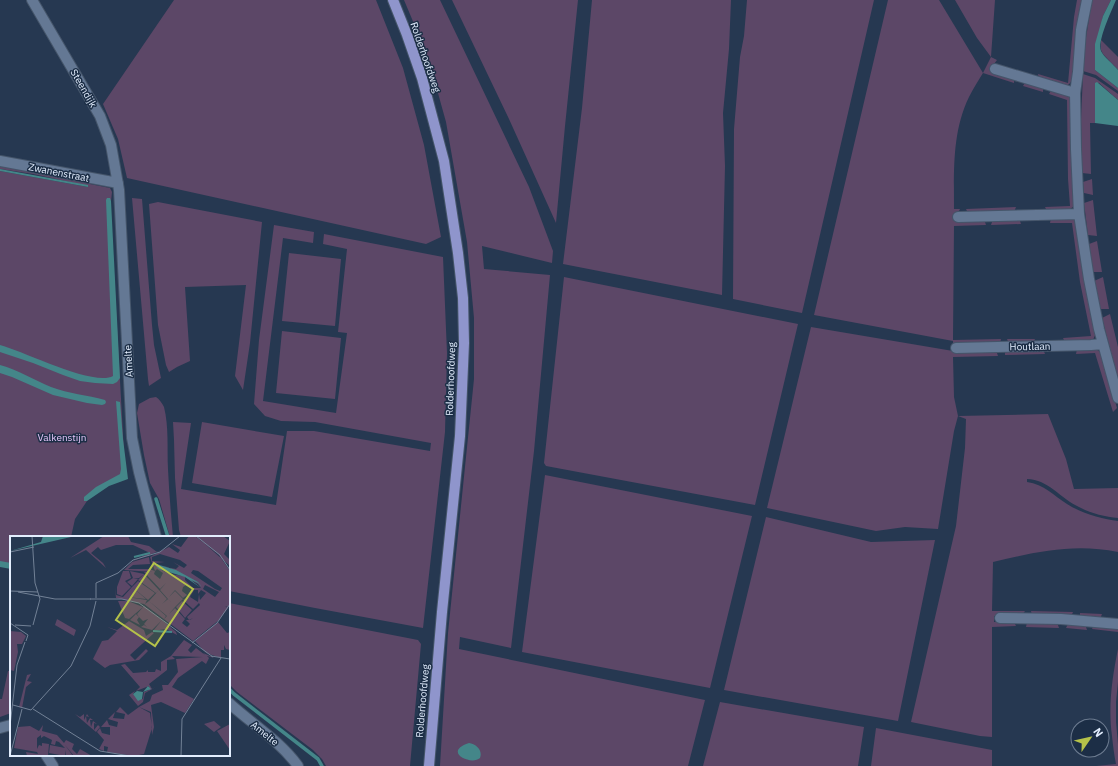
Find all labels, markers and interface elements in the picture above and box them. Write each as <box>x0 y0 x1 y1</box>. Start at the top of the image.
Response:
street label: Rolderhoofdweg <box>407 20 444 95</box>
street label: Steendijk <box>67 67 100 110</box>
street label: Zwanenstraat <box>27 160 91 185</box>
street label: Houtlaan <box>1009 340 1051 353</box>
street label: Rolderhoofdweg <box>443 341 458 416</box>
street label: Amelte <box>121 344 136 377</box>
park label: Valkenstijn <box>37 431 87 444</box>
inset map <box>10 536 230 756</box>
street label: Rolderhoofdweg <box>413 663 432 738</box>
street label: Amelte <box>248 718 282 749</box>
north arrow <box>1070 718 1110 758</box>
text: N <box>1090 725 1106 740</box>

